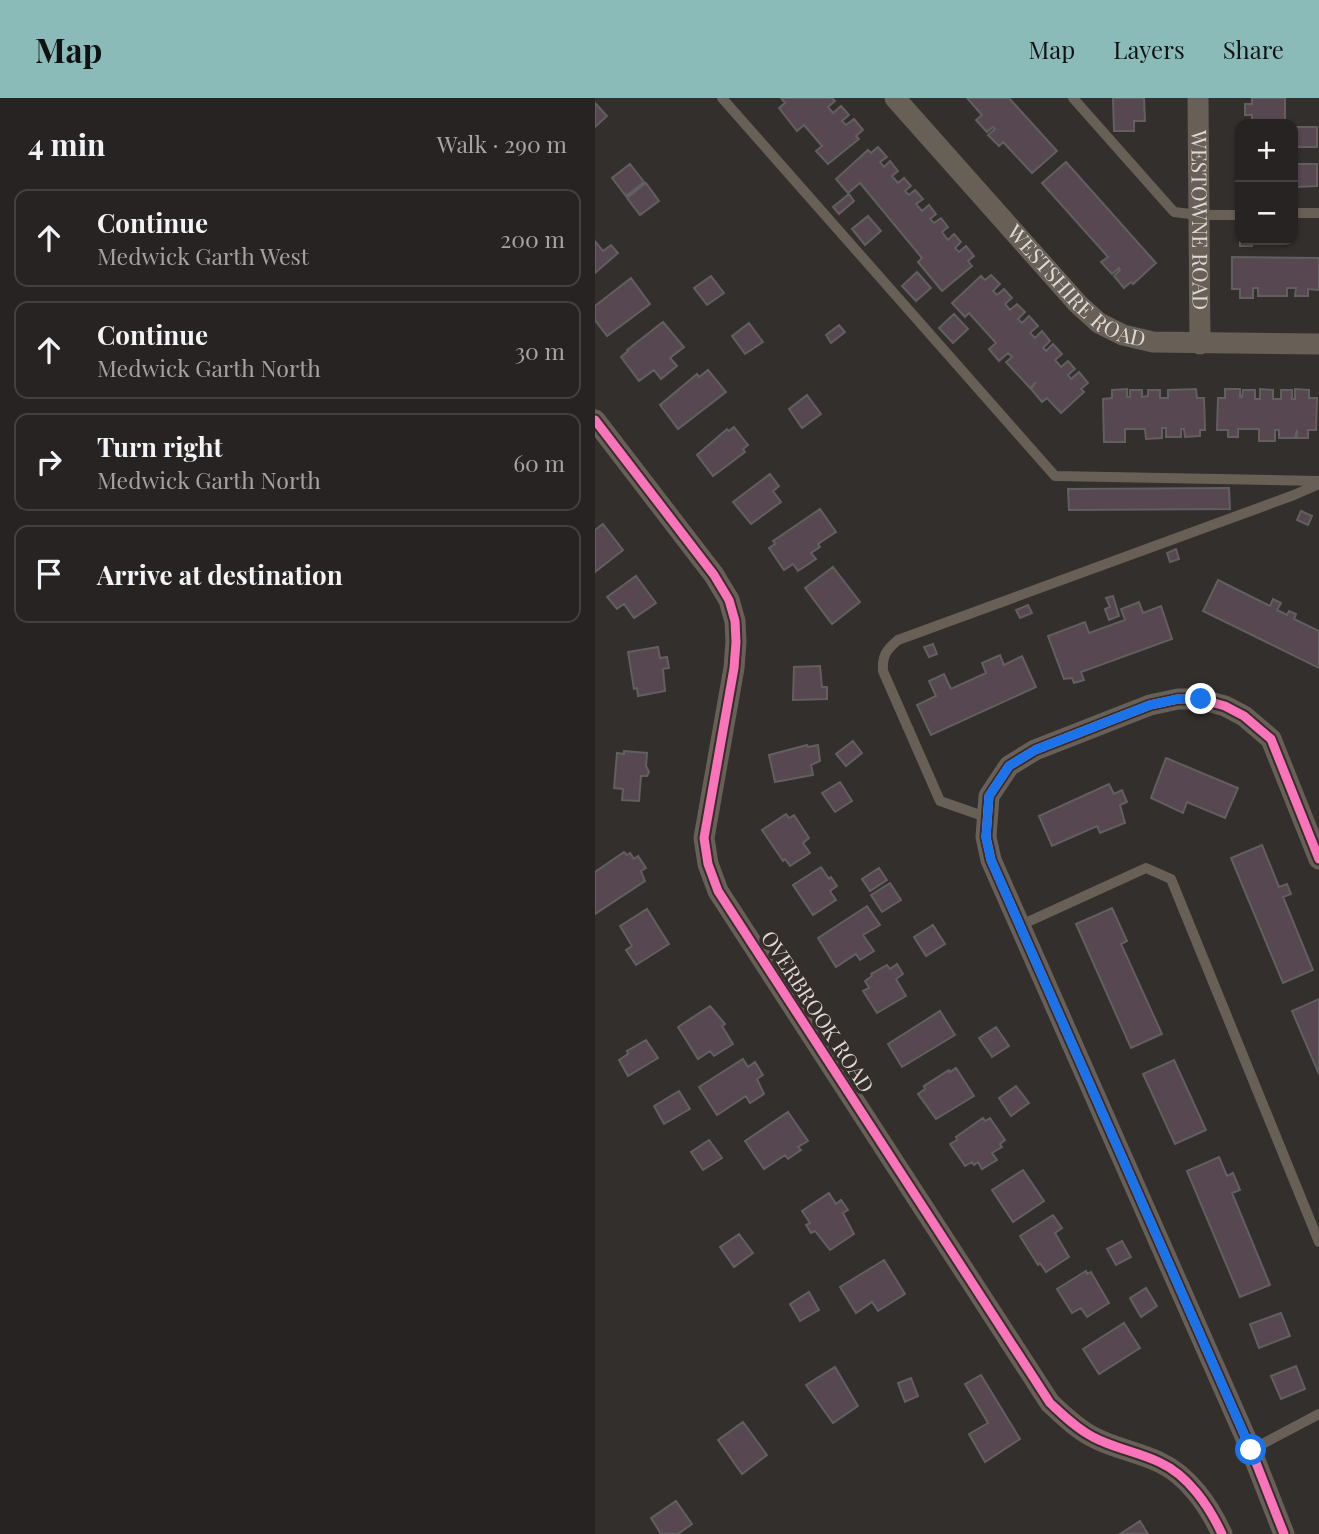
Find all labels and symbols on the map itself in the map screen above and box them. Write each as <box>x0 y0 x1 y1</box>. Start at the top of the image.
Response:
street label: WESTOWNE ROAD <box>1186 129 1216 310</box>
street label: WESTSHIRE ROAD <box>1001 217 1149 352</box>
route end <box>1185 683 1216 714</box>
street label: OVERBROOK ROAD <box>756 924 882 1097</box>
route start <box>1235 1434 1266 1465</box>

